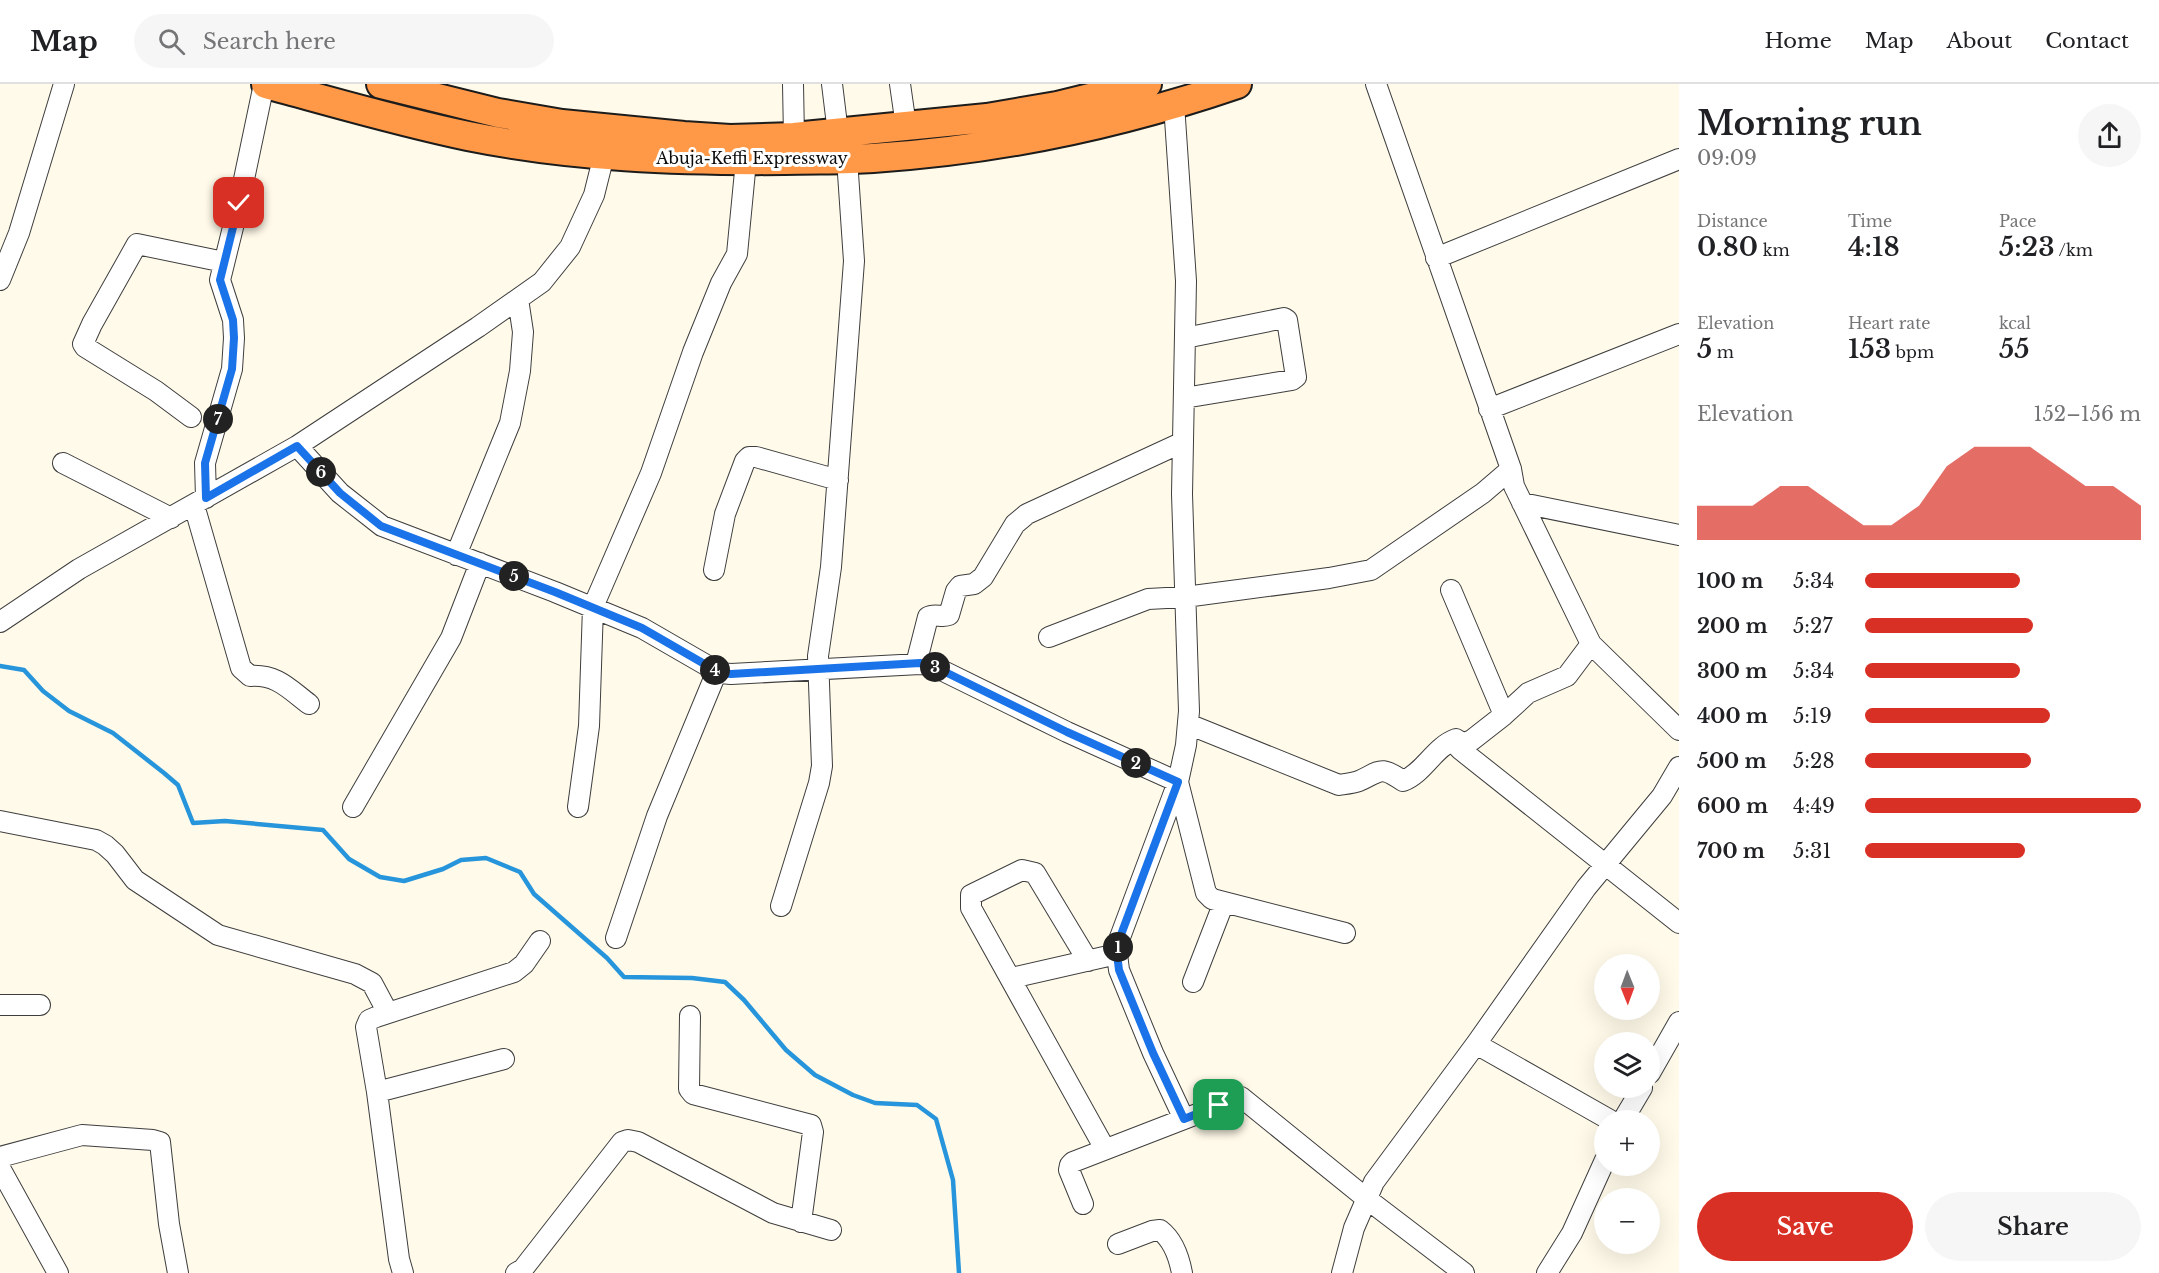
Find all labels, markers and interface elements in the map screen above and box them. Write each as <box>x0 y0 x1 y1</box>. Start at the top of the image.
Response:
search box <box>134 14 554 68</box>
text: Map <box>30 24 98 59</box>
icon: search <box>155 25 188 58</box>
text: Search here <box>203 28 336 55</box>
text: Home <box>1765 28 1832 54</box>
text: Map <box>1865 28 1913 54</box>
text: About <box>1946 28 2012 54</box>
text: Contact <box>2045 28 2129 54</box>
text: Morning run <box>1697 103 1922 144</box>
button: share <box>2078 104 2141 167</box>
text: 09:09 <box>1697 146 1757 170</box>
street label: Abuja-Keffi Expressway <box>655 148 848 168</box>
pin <box>213 177 264 228</box>
icon: check <box>222 186 255 219</box>
text: Distance <box>1697 211 1768 231</box>
text: Time <box>1848 211 1892 231</box>
text: Pace <box>1999 211 2036 231</box>
text: 0.80 <box>1697 231 1758 263</box>
text: 4:18 <box>1848 231 1900 263</box>
text: 5:23 <box>1999 231 2055 263</box>
text: km <box>1758 240 1790 260</box>
text: /km <box>2055 240 2093 260</box>
text: Elevation <box>1697 313 1774 333</box>
text: Heart rate <box>1848 313 1930 333</box>
text: kcal <box>1999 313 2031 333</box>
text: 5 <box>1697 333 1712 365</box>
text: 153 <box>1848 333 1891 365</box>
text: 55 <box>1999 333 2029 365</box>
text: m <box>1712 342 1734 362</box>
text: bpm <box>1891 342 1934 362</box>
text: Elevation <box>1697 402 1794 426</box>
text: 152–156 m <box>2034 402 2141 426</box>
pin: 7 <box>203 404 233 434</box>
text: 7 <box>214 409 222 429</box>
pin: 6 <box>306 457 336 487</box>
text: 6 <box>316 462 326 482</box>
pin: 5 <box>499 561 529 591</box>
text: 5 <box>509 566 519 586</box>
text: 100 m <box>1697 569 1763 593</box>
text: 5:34 <box>1793 569 1834 593</box>
text: 200 m <box>1697 614 1768 638</box>
text: 5:27 <box>1793 614 1832 638</box>
pin: 3 <box>920 652 950 682</box>
pin: 4 <box>700 655 730 685</box>
text: 3 <box>930 657 940 677</box>
text: 300 m <box>1697 659 1767 683</box>
text: 5:34 <box>1793 659 1834 683</box>
text: 4 <box>710 660 720 680</box>
text: 400 m <box>1697 704 1768 728</box>
text: 5:19 <box>1793 704 1832 728</box>
pin: 2 <box>1121 748 1151 778</box>
text: 500 m <box>1697 749 1767 773</box>
text: 5:28 <box>1793 749 1835 773</box>
text: 2 <box>1131 753 1141 773</box>
text: 600 m <box>1697 794 1768 818</box>
text: 4:49 <box>1793 794 1835 818</box>
text: 700 m <box>1697 839 1765 863</box>
text: 5:31 <box>1793 839 1831 863</box>
pin: 1 <box>1103 932 1133 962</box>
text: 1 <box>1115 937 1121 957</box>
north arrow <box>1594 954 1660 1020</box>
map controls <box>1594 954 1660 1254</box>
button: layers <box>1594 1032 1660 1098</box>
pin <box>1193 1079 1244 1130</box>
icon: arrive <box>1202 1088 1235 1121</box>
button: + <box>1594 1110 1660 1176</box>
button: − <box>1594 1188 1660 1254</box>
button: Save <box>1697 1192 1913 1261</box>
button: Share <box>1925 1192 2141 1261</box>

